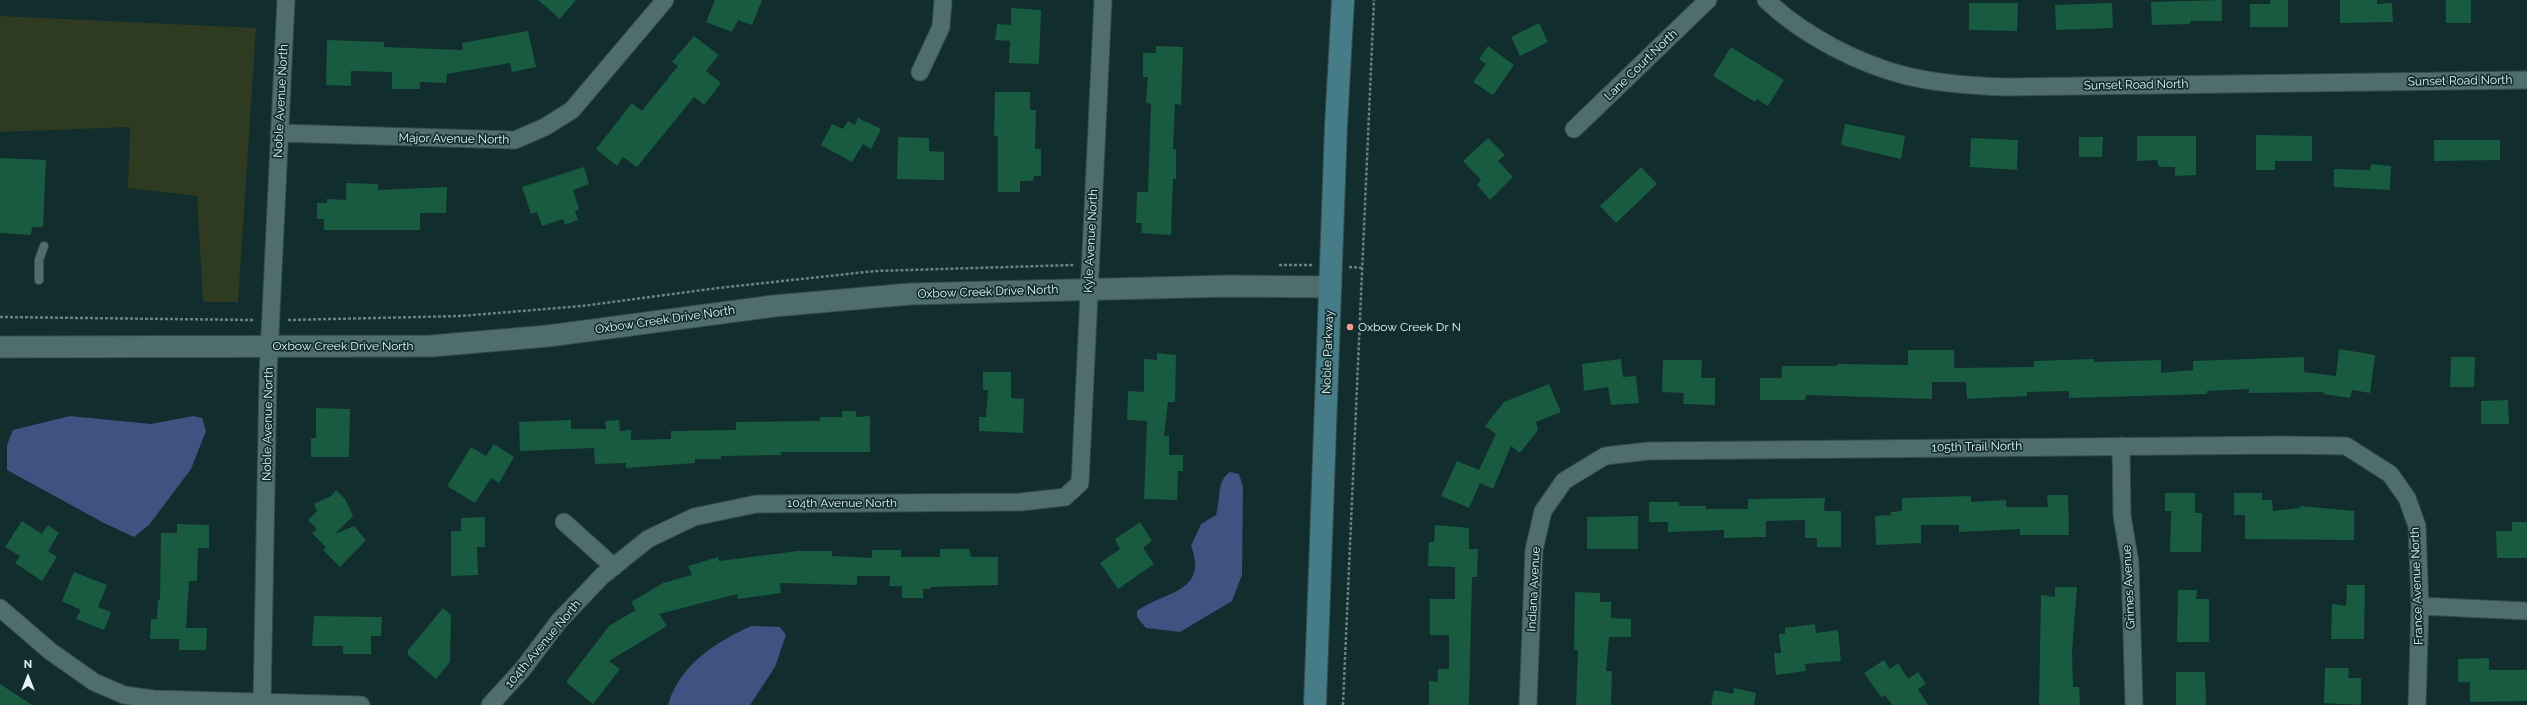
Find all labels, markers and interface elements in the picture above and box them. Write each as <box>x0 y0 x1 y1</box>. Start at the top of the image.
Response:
street label: Lane Court North <box>1601 26 1681 104</box>
street label: Noble Avenue North <box>271 44 291 158</box>
street label: Sunset Road North <box>2408 73 2512 89</box>
street label: Sunset Road North <box>2084 77 2188 93</box>
street label: Major Avenue North <box>398 131 510 147</box>
street label: Kyle Avenue North <box>1081 189 1101 293</box>
street label: Oxbow Creek Drive North <box>917 282 1059 302</box>
street label: Oxbow Creek Drive North <box>594 303 736 337</box>
street label: Noble Parkway <box>1319 310 1337 394</box>
place label: Oxbow Creek Dr N <box>1358 320 1461 334</box>
marker: Oxbow Creek Dr N <box>1345 322 1355 332</box>
street label: Oxbow Creek Drive North <box>272 339 414 353</box>
street label: Noble Avenue North <box>260 367 276 481</box>
street label: 105th Trail North <box>1932 439 2022 455</box>
street label: 104th Avenue North <box>787 496 897 510</box>
street label: France Avenue North <box>2408 527 2426 645</box>
street label: Grimes Avenue <box>2120 544 2138 630</box>
street label: Indiana Avenue <box>1525 546 1543 632</box>
street label: 104th Avenue North <box>502 597 584 691</box>
north arrow <box>8 657 48 697</box>
text: N <box>24 658 32 671</box>

